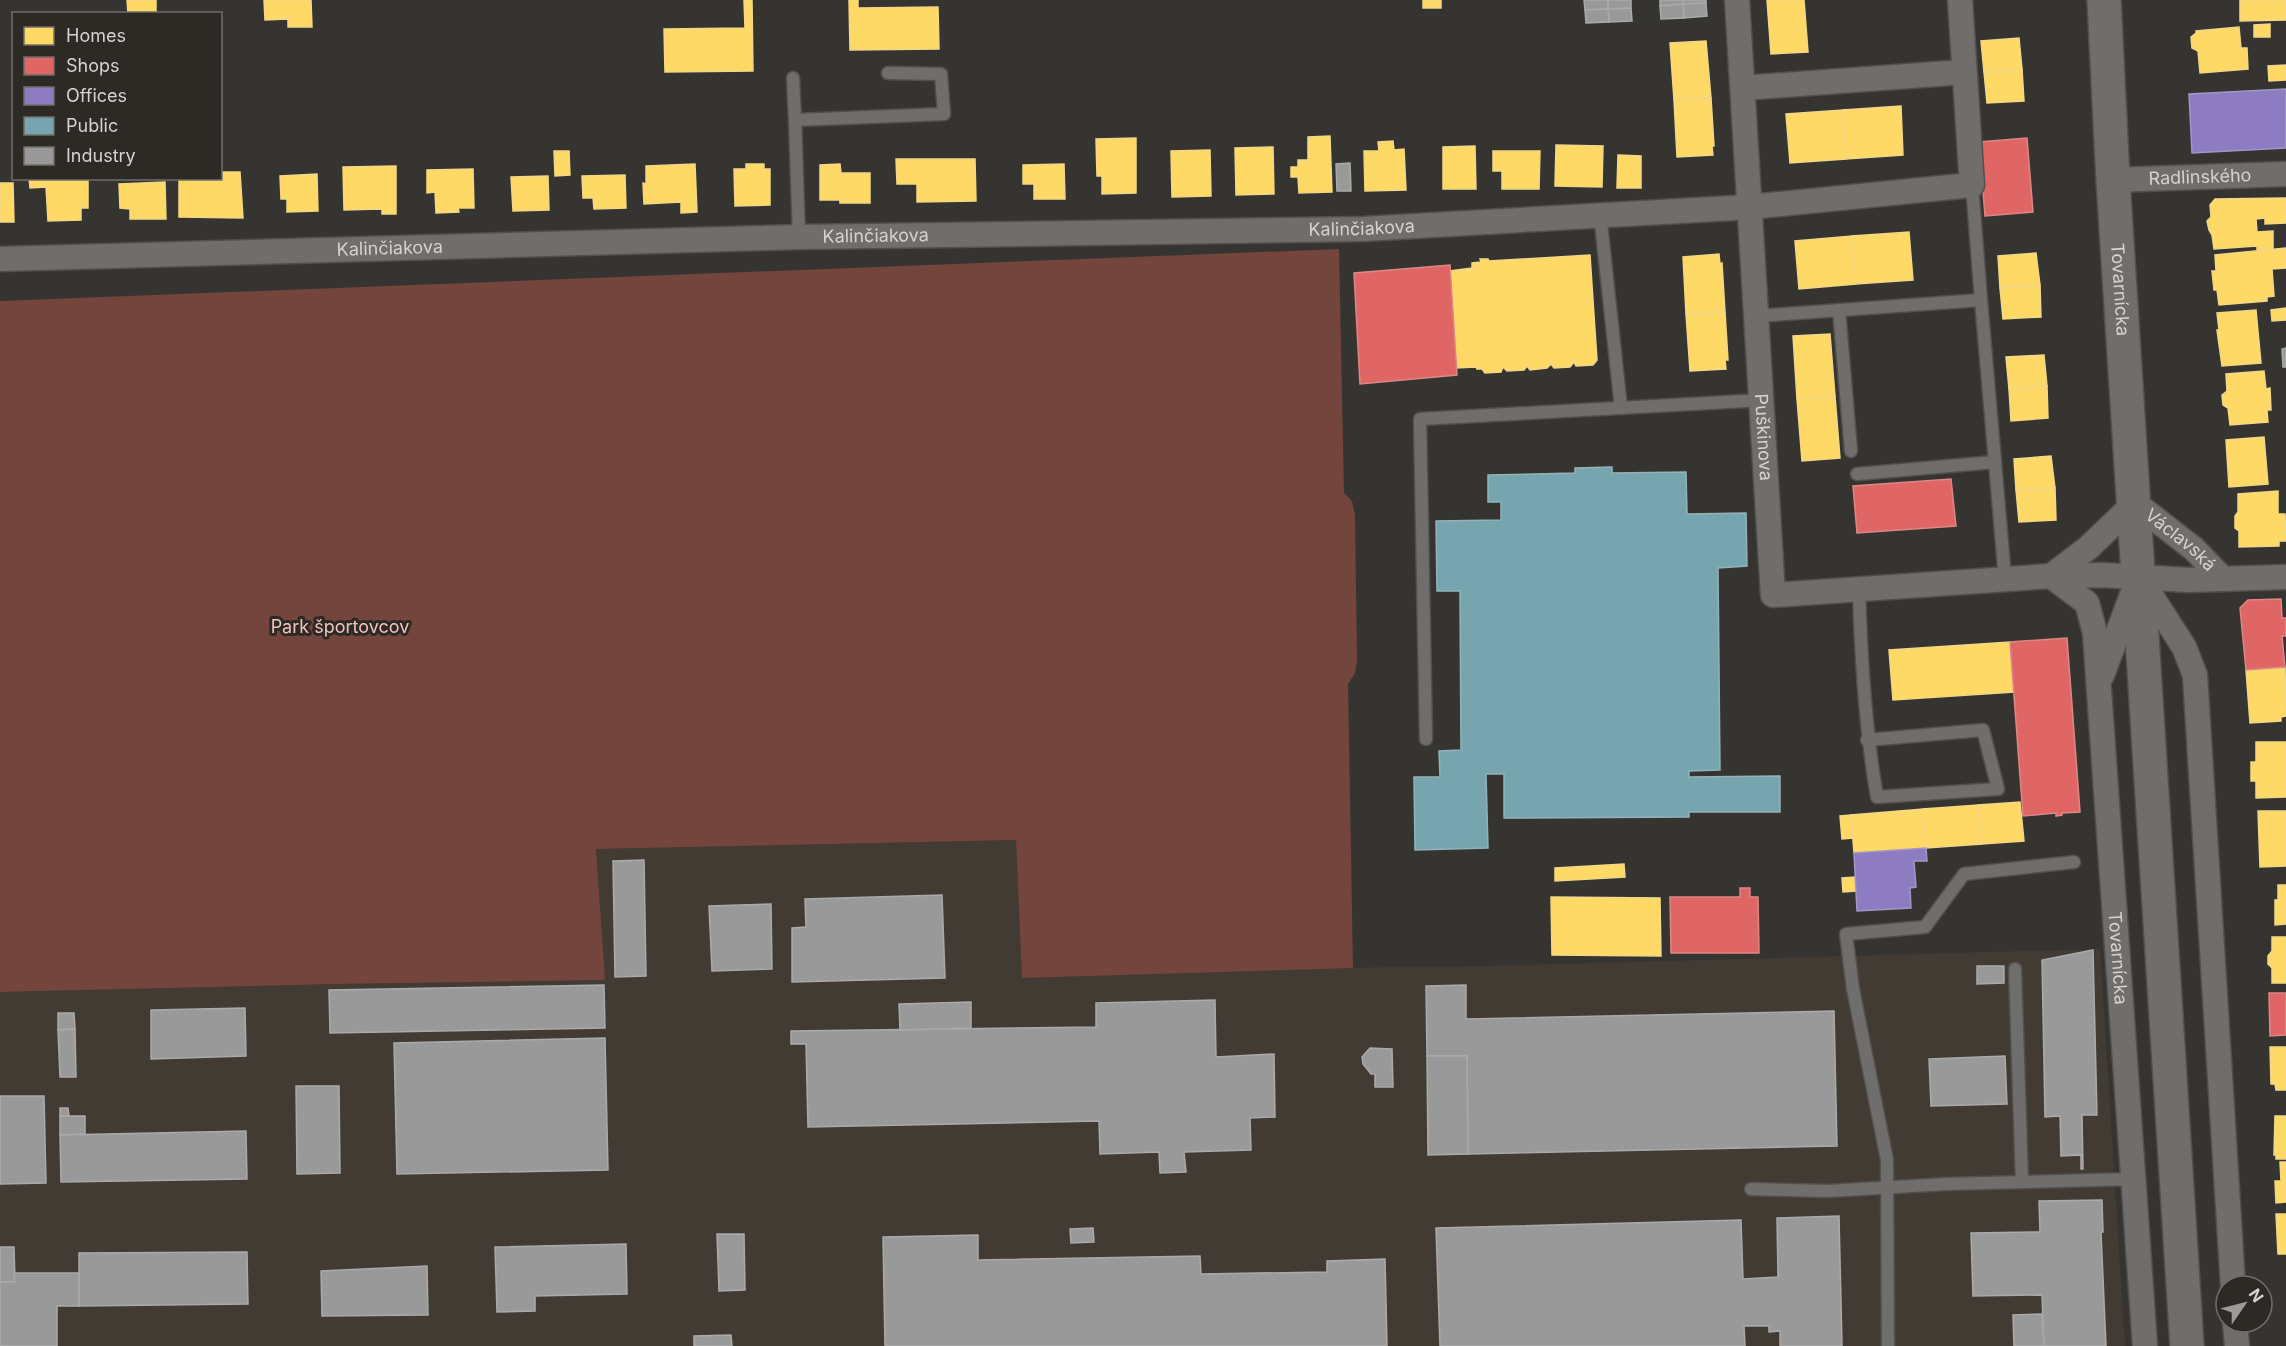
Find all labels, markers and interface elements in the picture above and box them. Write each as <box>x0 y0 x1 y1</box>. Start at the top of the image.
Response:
legend <box>12 12 222 180</box>
text: Homes <box>66 25 126 46</box>
text: Shops <box>66 55 120 76</box>
text: Offices <box>66 85 127 106</box>
text: Public <box>66 115 118 136</box>
text: Industry <box>66 145 136 166</box>
street label: Radlinského <box>2148 164 2252 189</box>
street label: Kalinčiakova <box>1308 215 1415 240</box>
street label: Kalinčiakova <box>822 224 929 247</box>
street label: Kalinčiakova <box>336 236 443 260</box>
street label: Tovarnícka <box>2107 242 2134 337</box>
street label: Puškinova <box>1751 393 1777 481</box>
street label: Václavská <box>2141 504 2220 575</box>
park label: Park športovcov <box>271 616 409 637</box>
street label: Tovarnícka <box>2105 911 2132 1005</box>
north arrow <box>2214 1274 2274 1334</box>
text: N <box>2245 1285 2268 1306</box>

